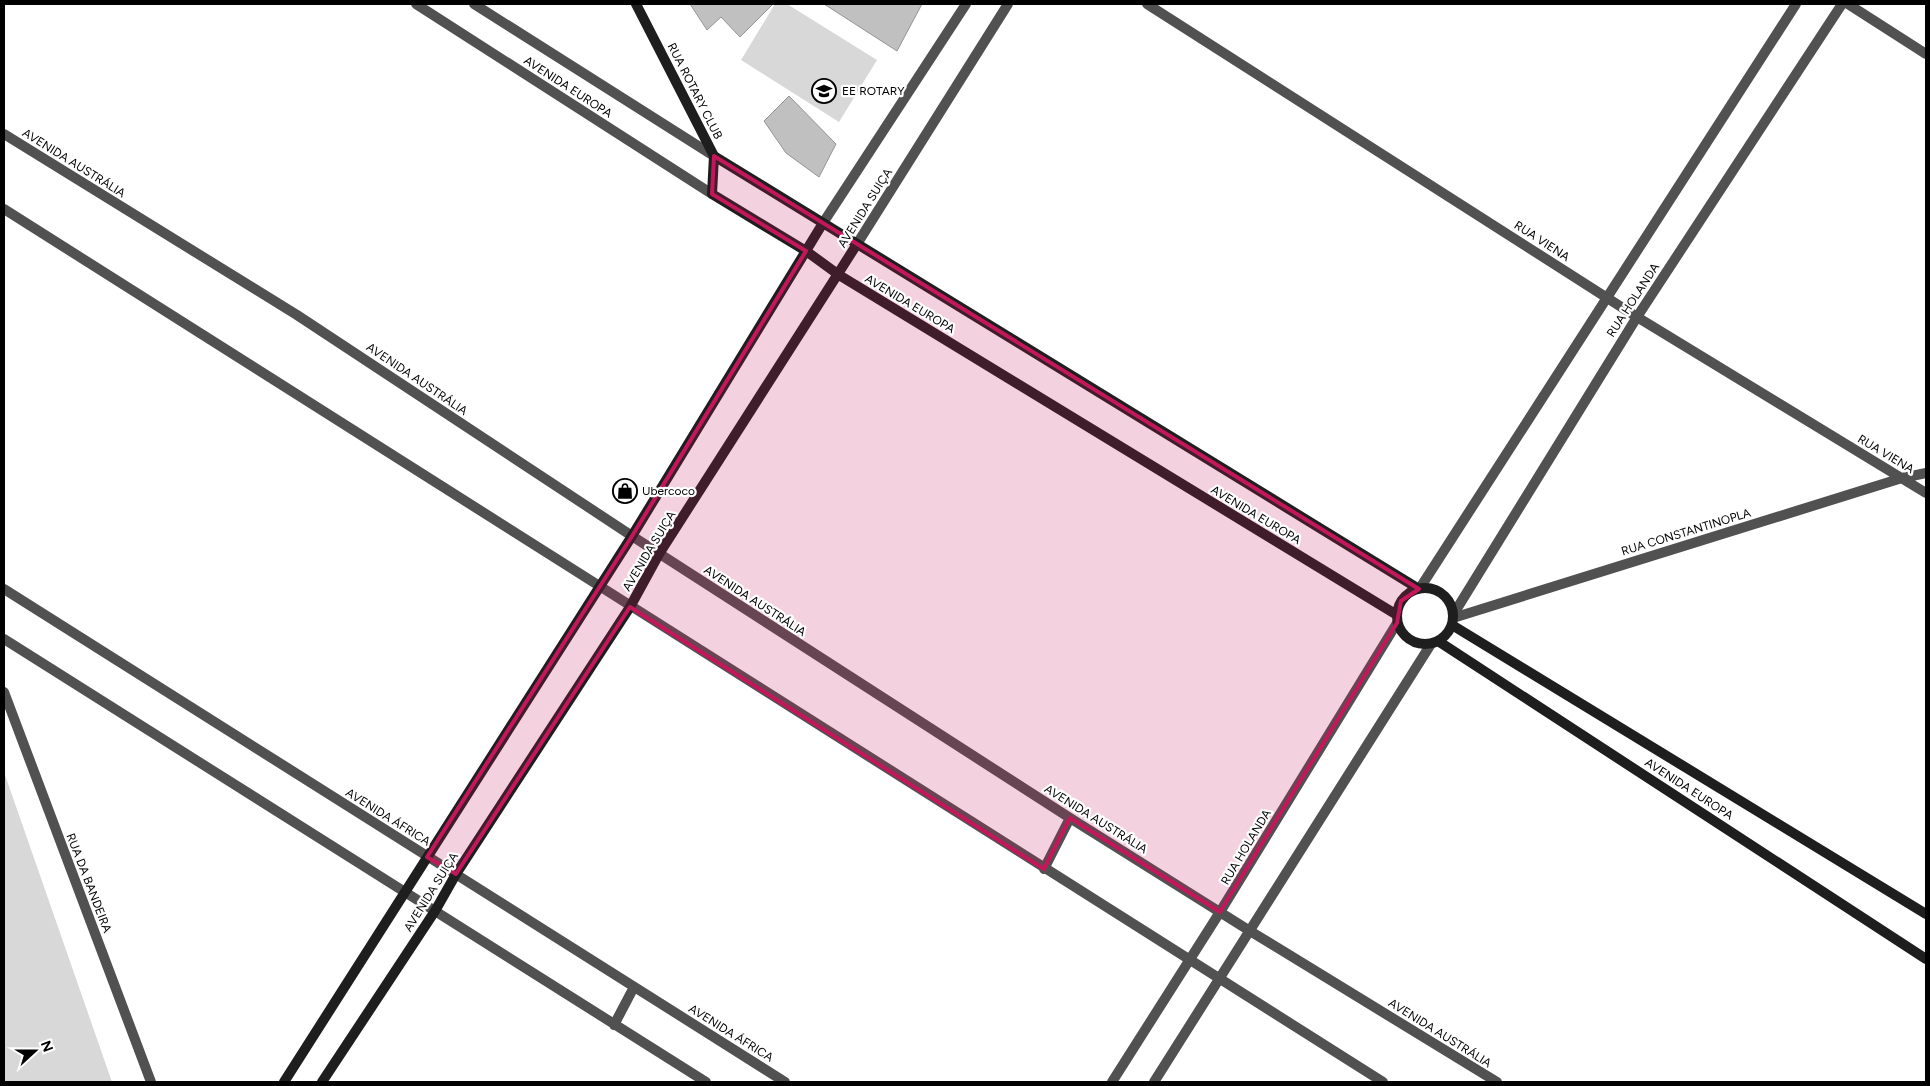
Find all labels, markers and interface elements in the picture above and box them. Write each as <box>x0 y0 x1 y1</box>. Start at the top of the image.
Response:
street label: RUA ROTARY CLUB <box>665 41 725 141</box>
street label: AVENIDA EUROPA <box>521 53 615 121</box>
school or university icon: EE ROTARY <box>811 78 837 104</box>
place label: EE ROTARY <box>842 84 905 98</box>
street label: AVENIDA AUSTRÁLIA <box>20 126 128 200</box>
street label: AVENIDA SUIÇA <box>835 166 895 250</box>
street label: RUA VIENA <box>1512 218 1572 264</box>
street label: RUA HOLANDA <box>1604 260 1662 340</box>
street label: AVENIDA EUROPA <box>863 272 957 336</box>
street label: AVENIDA AUSTRÁLIA <box>364 340 470 418</box>
street label: RUA VIENA <box>1855 432 1917 476</box>
shop icon: Ubercoco <box>612 478 638 504</box>
street label: AVENIDA EUROPA <box>1209 483 1303 547</box>
place label: Ubercoco <box>642 484 695 498</box>
street label: RUA CONSTANTINOPLA <box>1620 506 1752 558</box>
street label: AVENIDA SUIÇA <box>620 508 678 594</box>
street label: AVENIDA AUSTRÁLIA <box>701 563 809 639</box>
street label: AVENIDA EUROPA <box>1642 755 1736 823</box>
street label: AVENIDA AUSTRÁLIA <box>1042 782 1150 856</box>
street label: AVENIDA ÁFRICA <box>343 785 433 849</box>
street label: RUA HOLANDA <box>1218 807 1274 887</box>
street label: RUA DA BANDEIRA <box>64 831 114 935</box>
street label: AVENIDA SUIÇA <box>401 850 461 934</box>
street label: AVENIDA AUSTRÁLIA <box>1386 996 1494 1070</box>
street label: AVENIDA ÁFRICA <box>686 1001 776 1065</box>
north arrow <box>10 1026 60 1076</box>
text: N <box>37 1038 57 1055</box>

